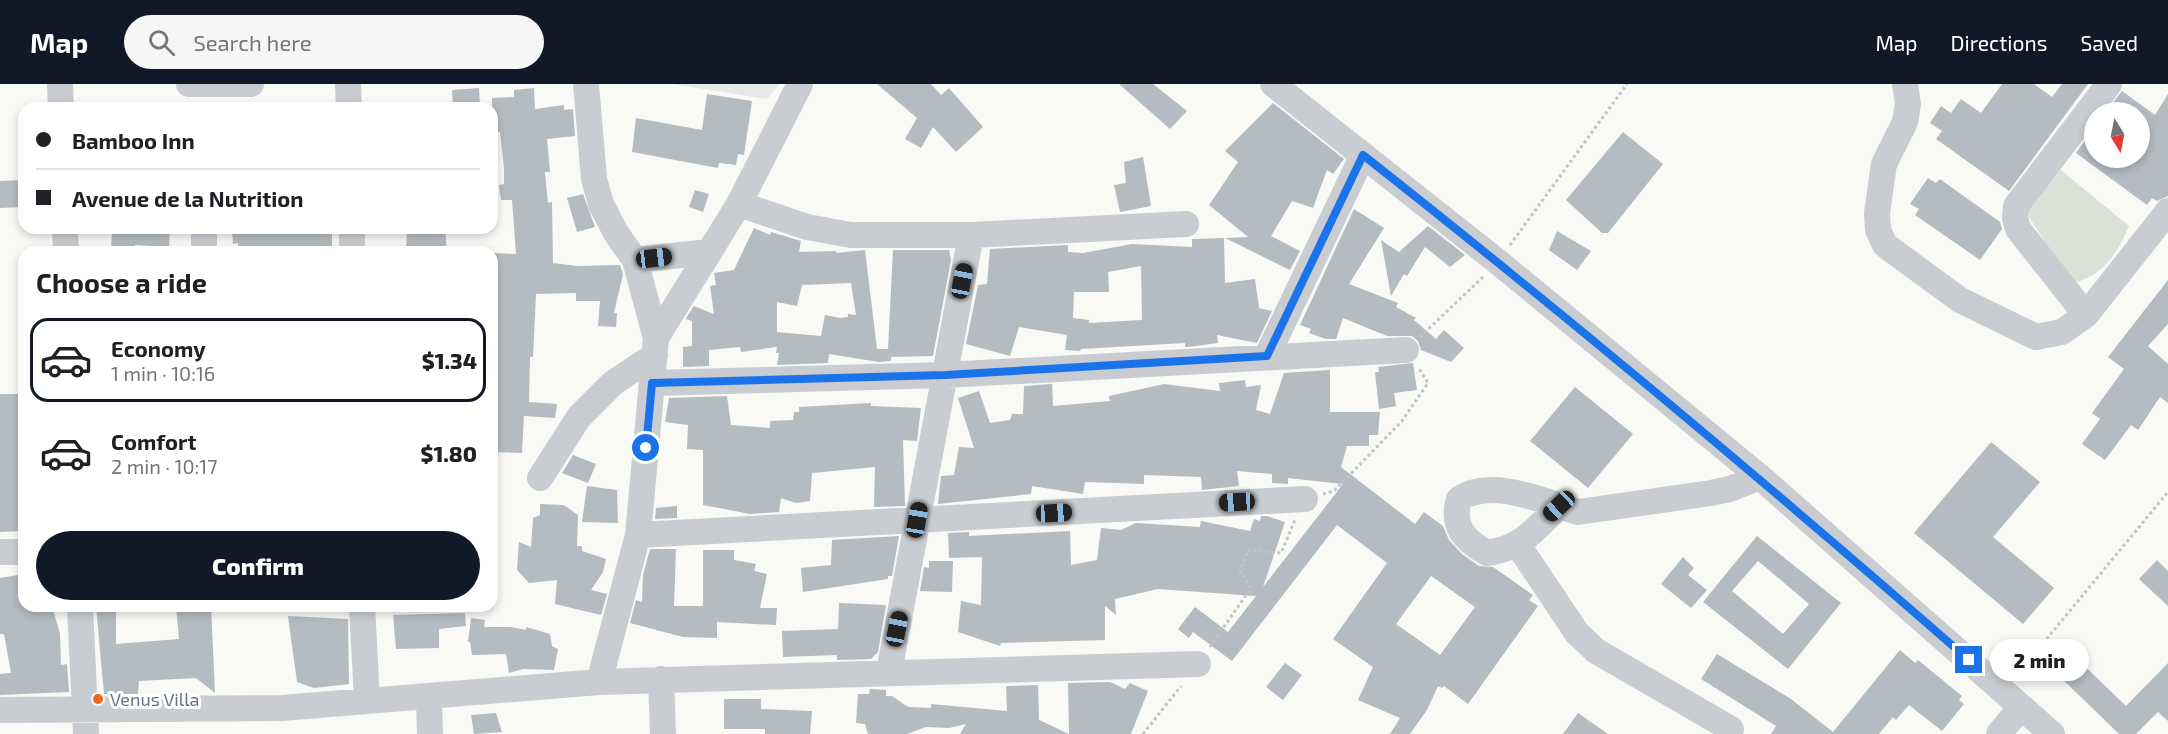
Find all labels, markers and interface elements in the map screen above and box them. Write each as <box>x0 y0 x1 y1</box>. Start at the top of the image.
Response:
search box <box>124 15 544 69</box>
text: Map <box>30 25 88 59</box>
icon: search <box>145 26 178 59</box>
text: Search here <box>193 29 312 55</box>
text: Map <box>1875 30 1918 55</box>
text: Directions <box>1951 30 2047 55</box>
text: Saved <box>2080 30 2138 55</box>
north arrow <box>2084 102 2150 168</box>
map controls <box>2084 102 2150 168</box>
text: Bamboo Inn <box>72 127 195 153</box>
text: Avenue de la Nutrition <box>72 185 304 211</box>
car <box>635 247 673 269</box>
car <box>950 262 974 300</box>
text: Choose a ride <box>36 266 207 298</box>
icon: car <box>39 333 93 387</box>
text: Economy <box>111 335 206 361</box>
text: $1.34 <box>422 347 477 373</box>
text: 1 min · 10:16 <box>111 361 215 385</box>
icon: car <box>39 426 93 480</box>
text: Comfort <box>111 428 196 454</box>
route start <box>632 434 659 461</box>
text: $1.80 <box>420 440 477 466</box>
text: 2 min · 10:17 <box>111 454 217 478</box>
car <box>1540 487 1578 525</box>
car <box>1219 492 1255 512</box>
car <box>905 501 929 539</box>
car <box>1036 503 1072 523</box>
button: Confirm <box>36 531 480 600</box>
car <box>885 610 909 648</box>
callout: 2 min <box>1990 639 2089 681</box>
route end <box>1955 646 1982 673</box>
text: 2 min <box>2014 648 2065 672</box>
place label: Venus Villa <box>110 688 199 710</box>
marker: Venus Villa <box>91 692 105 706</box>

